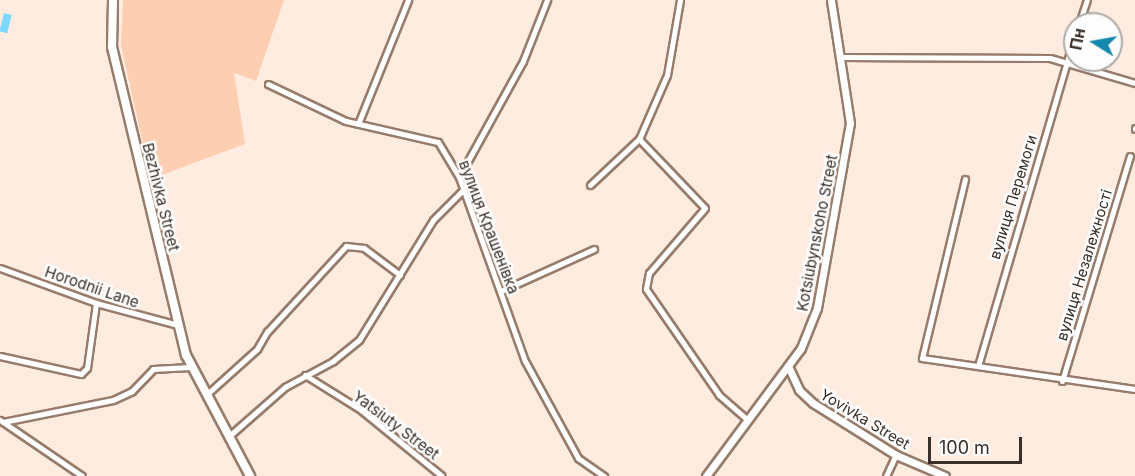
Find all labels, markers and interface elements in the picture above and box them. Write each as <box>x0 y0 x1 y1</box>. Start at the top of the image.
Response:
north arrow <box>1063 12 1123 72</box>
text: Пн <box>1065 26 1089 52</box>
street label: вулиця Перемоги <box>986 133 1040 261</box>
street label: Bezhivka Street <box>139 141 183 253</box>
street label: Kotsiubynskoho Street <box>793 153 841 313</box>
street label: вулиця Крашенівка <box>455 158 523 296</box>
street label: вулиця Незалежності <box>1052 187 1116 343</box>
street label: Horodnii Lane <box>42 262 142 312</box>
street label: Yovivka Street <box>817 385 913 453</box>
street label: Yatsiuty Street <box>349 387 443 463</box>
scale bar <box>931 425 1026 463</box>
text: 100 m <box>939 437 990 458</box>

